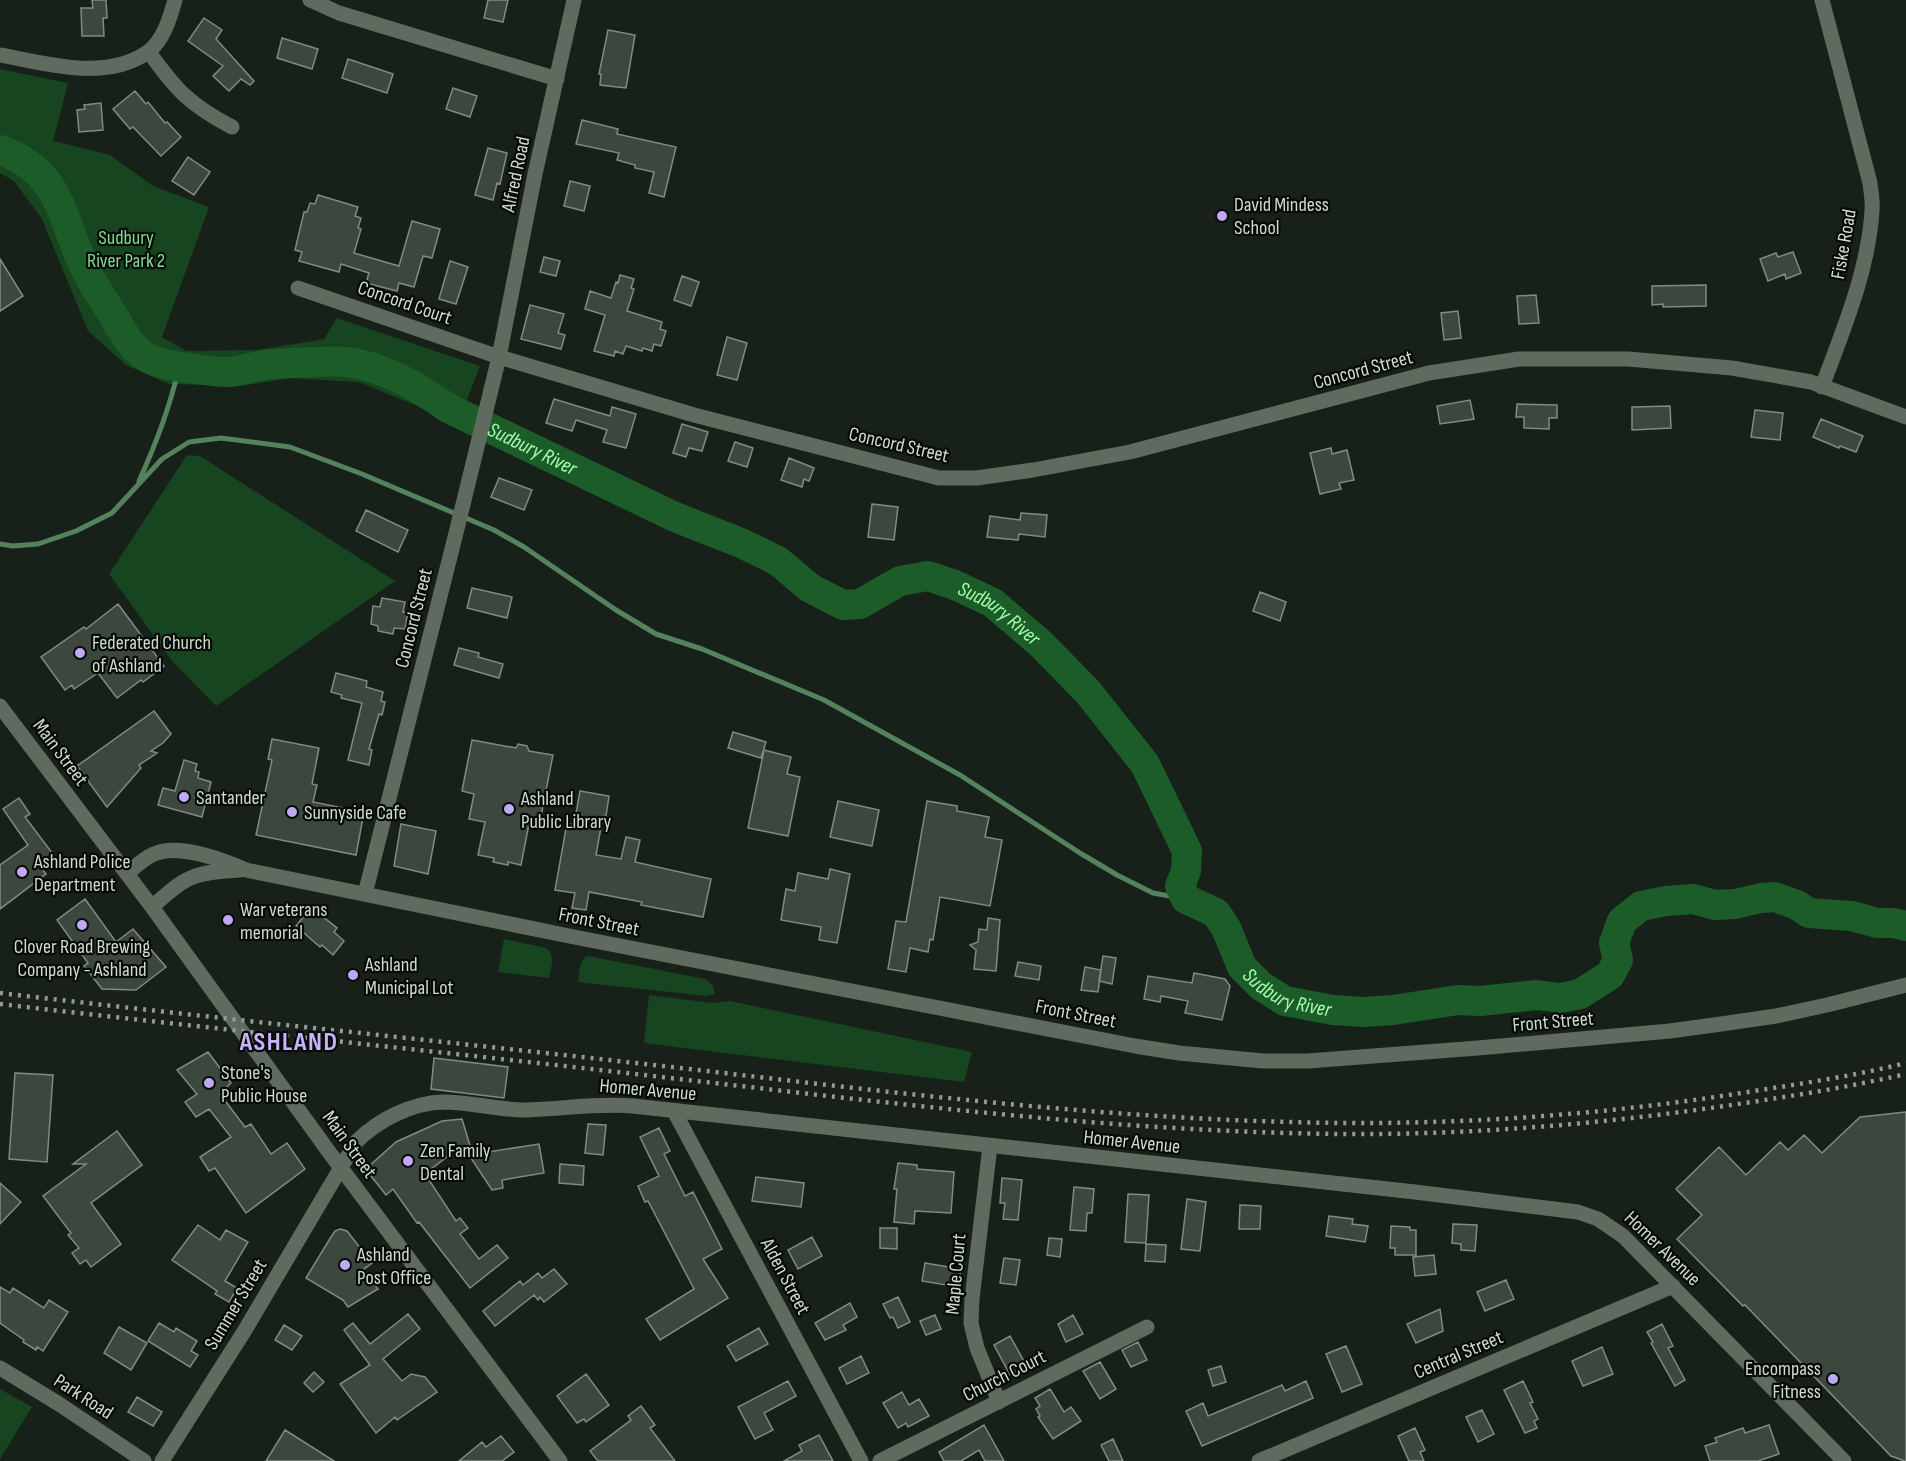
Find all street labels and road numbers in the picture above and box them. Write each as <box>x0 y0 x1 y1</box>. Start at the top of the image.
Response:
street label: Alfred Road <box>496 134 536 215</box>
street label: Fiske Road <box>1826 207 1862 281</box>
street label: Concord Court <box>355 276 455 330</box>
street label: Concord Street <box>1311 345 1416 395</box>
street label: Concord Street <box>847 422 951 468</box>
street label: Concord Street <box>390 566 438 671</box>
street label: Main Street <box>27 715 93 791</box>
street label: Front Street <box>557 902 641 942</box>
street label: Front Street <box>1034 994 1118 1034</box>
street label: Front Street <box>1511 1006 1595 1038</box>
street label: Homer Avenue <box>598 1074 697 1106</box>
street label: Main Street <box>317 1106 382 1183</box>
street label: Homer Avenue <box>1082 1125 1181 1159</box>
street label: Homer Avenue <box>1619 1206 1706 1291</box>
street label: Alden Street <box>755 1233 815 1319</box>
street label: Maple Court <box>941 1233 971 1316</box>
street label: Summer Street <box>199 1255 272 1354</box>
street label: Central Street <box>1410 1325 1507 1384</box>
street label: Church Court <box>959 1345 1050 1407</box>
street label: Park Road <box>49 1369 118 1425</box>

